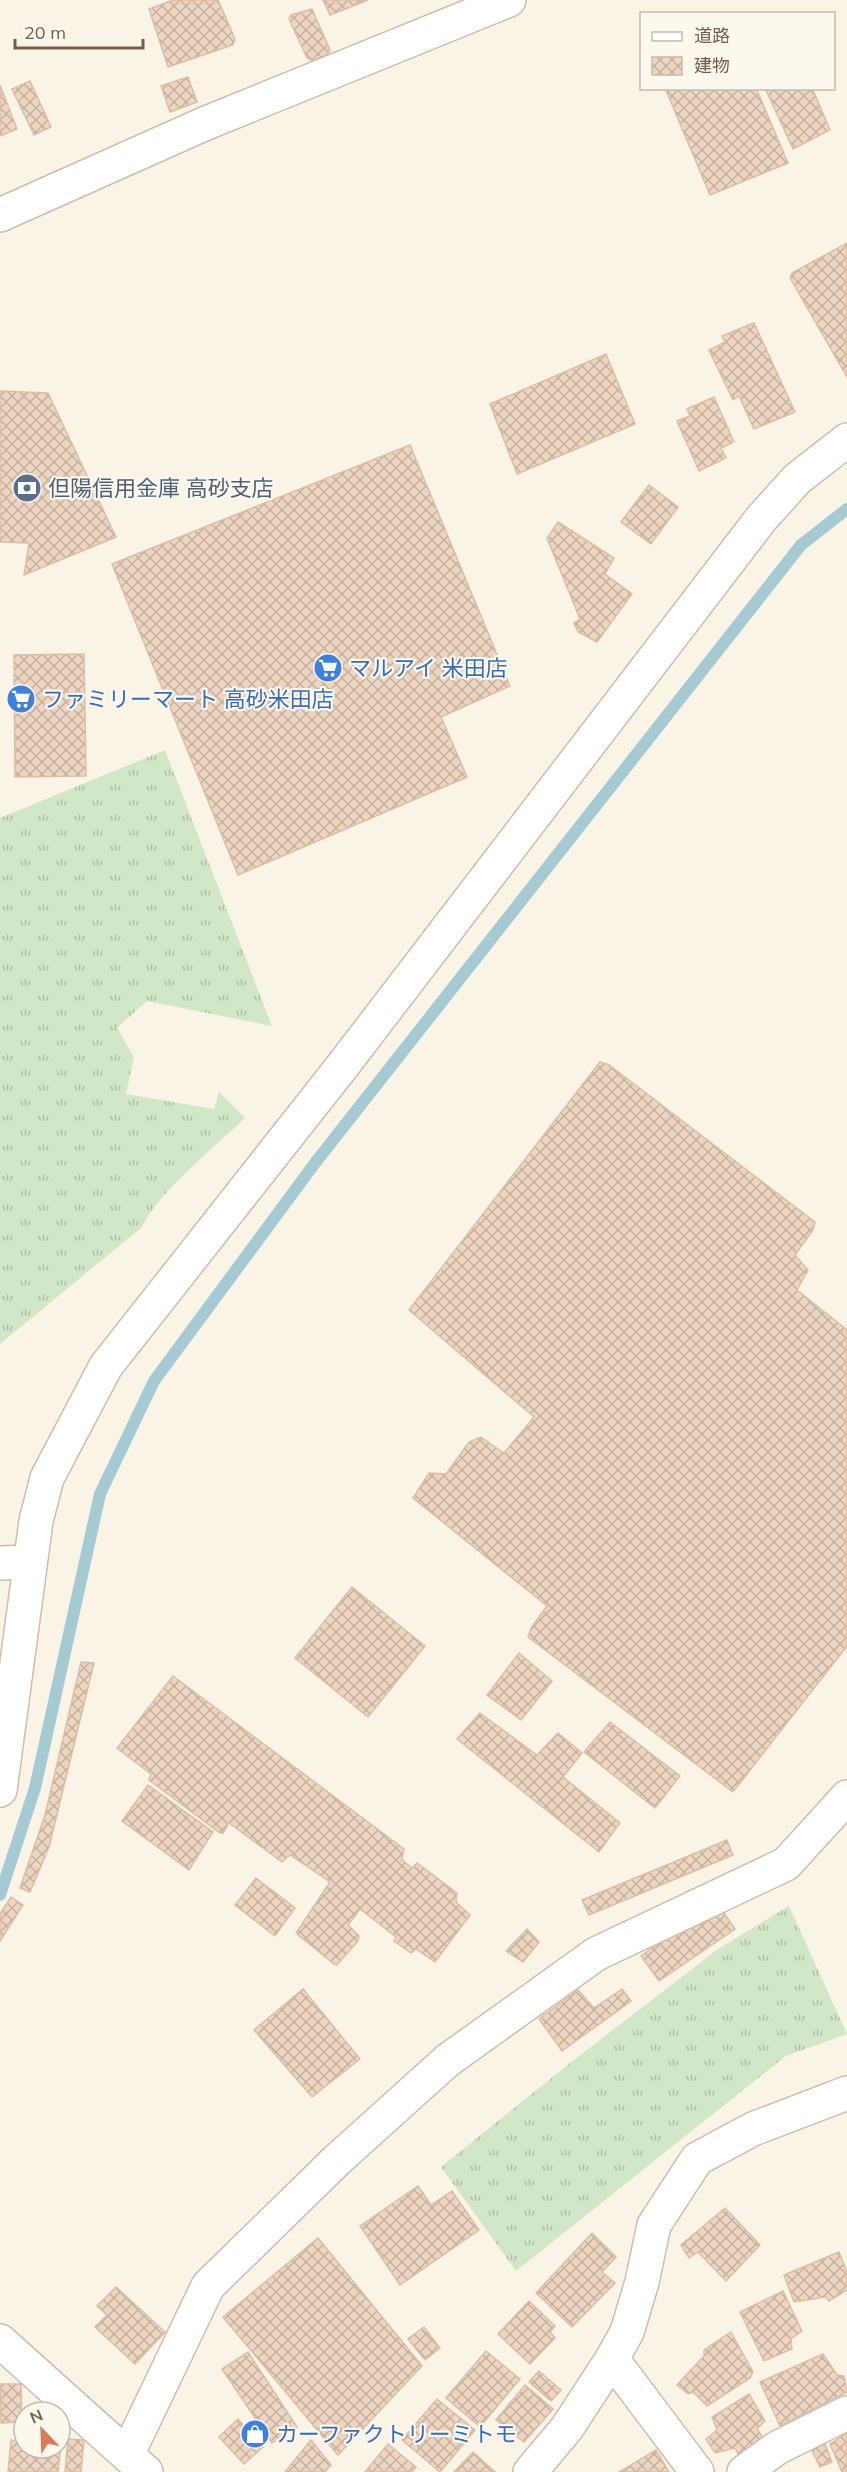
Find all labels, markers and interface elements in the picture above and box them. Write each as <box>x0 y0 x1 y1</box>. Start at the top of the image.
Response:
scale bar <box>15 12 142 50</box>
legend <box>640 12 835 90</box>
text: 20 m <box>24 21 66 44</box>
text: 道路 <box>694 24 730 47</box>
text: 建物 <box>694 54 730 77</box>
bank icon: 但陽信用金庫 高砂支店 <box>11 472 43 504</box>
place label: 但陽信用金庫 高砂支店 <box>48 474 274 502</box>
supermarket icon: マルアイ 米田店 <box>312 652 344 684</box>
place label: マルアイ 米田店 <box>349 654 508 682</box>
supermarket icon: ファミリーマート 高砂米田店 <box>5 683 37 715</box>
place label: ファミリーマート 高砂米田店 <box>42 685 334 713</box>
north arrow <box>12 2400 72 2460</box>
text: N <box>27 2405 46 2428</box>
shop icon: カーファクトリーミトモ <box>239 2418 271 2450</box>
place label: カーファクトリーミトモ <box>276 2420 517 2448</box>

